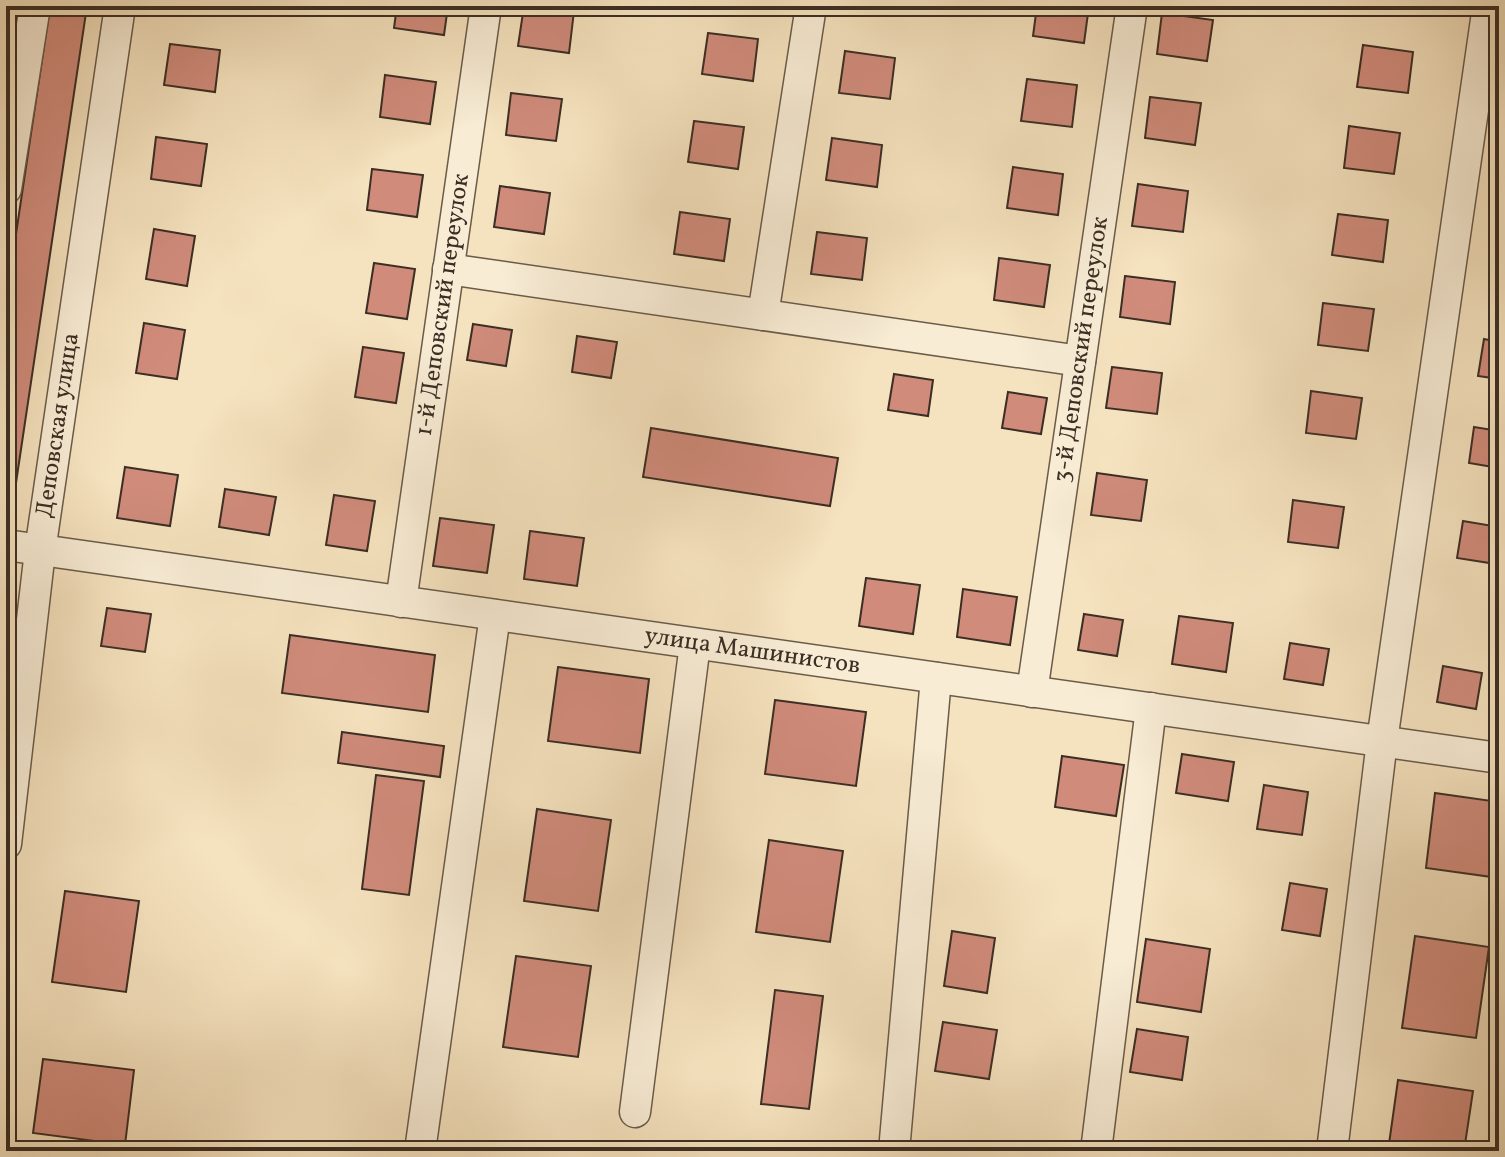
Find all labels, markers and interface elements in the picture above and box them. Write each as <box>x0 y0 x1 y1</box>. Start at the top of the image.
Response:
street label: 1-й Деповский переулок <box>408 171 479 438</box>
street label: 3-й Деповский переулок <box>1046 214 1118 485</box>
street label: Деповская улица <box>28 331 89 520</box>
street label: улица Машинистов <box>642 619 863 684</box>

